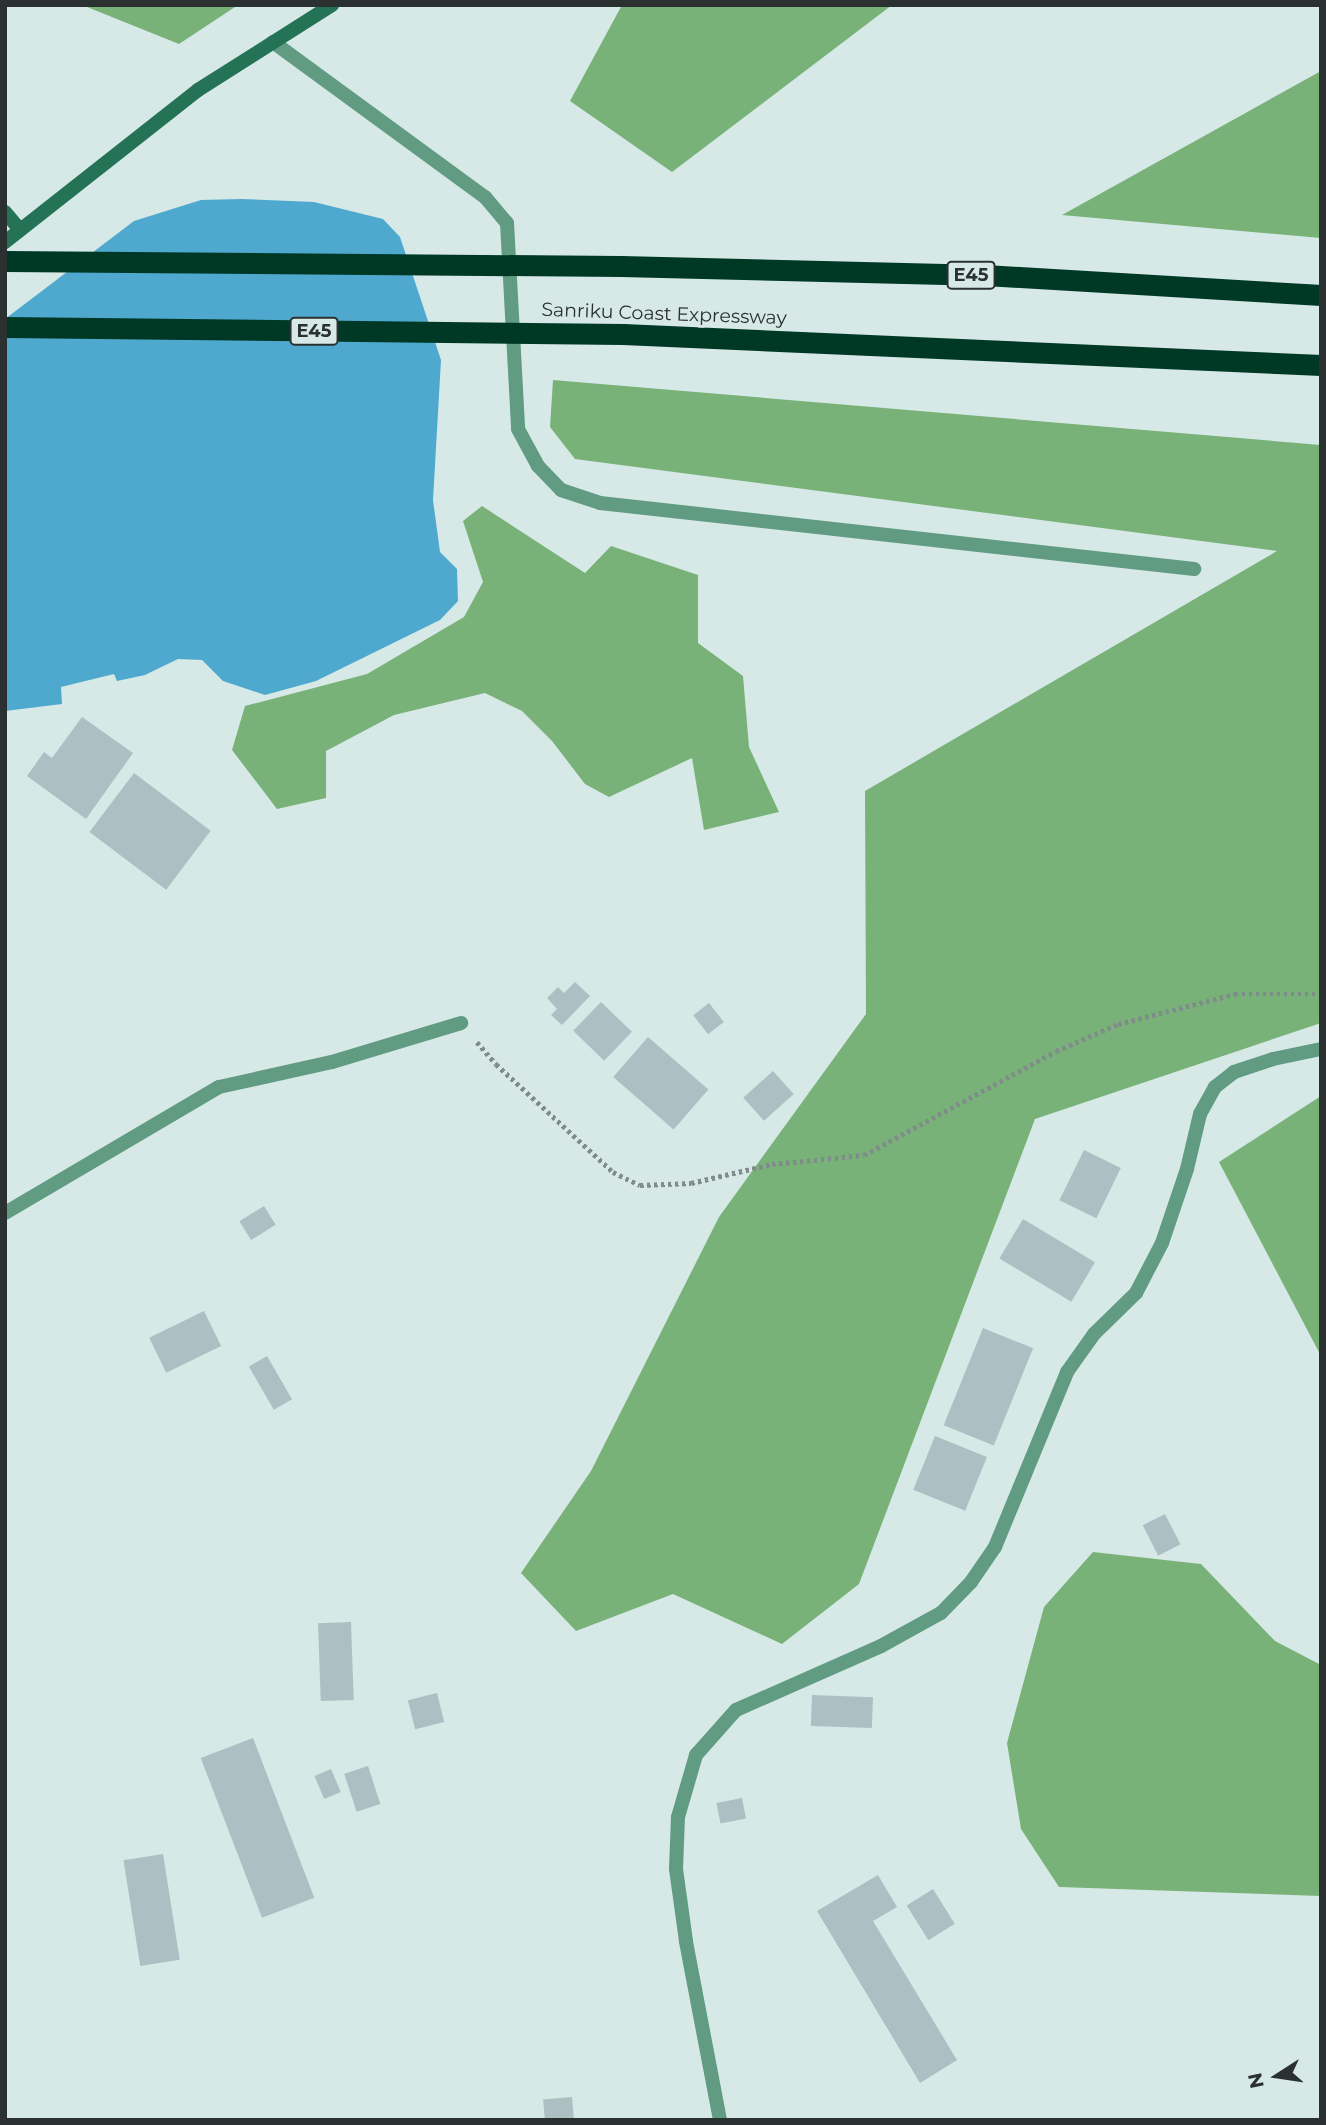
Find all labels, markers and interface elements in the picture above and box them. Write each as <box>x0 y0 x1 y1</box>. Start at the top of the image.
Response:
road number: E45 <box>946 260 996 290</box>
street label: Sanriku Coast Expressway <box>541 298 787 330</box>
road number: E45 <box>290 316 338 346</box>
north arrow <box>1242 2041 1312 2111</box>
text: N <box>1243 2071 1269 2090</box>

